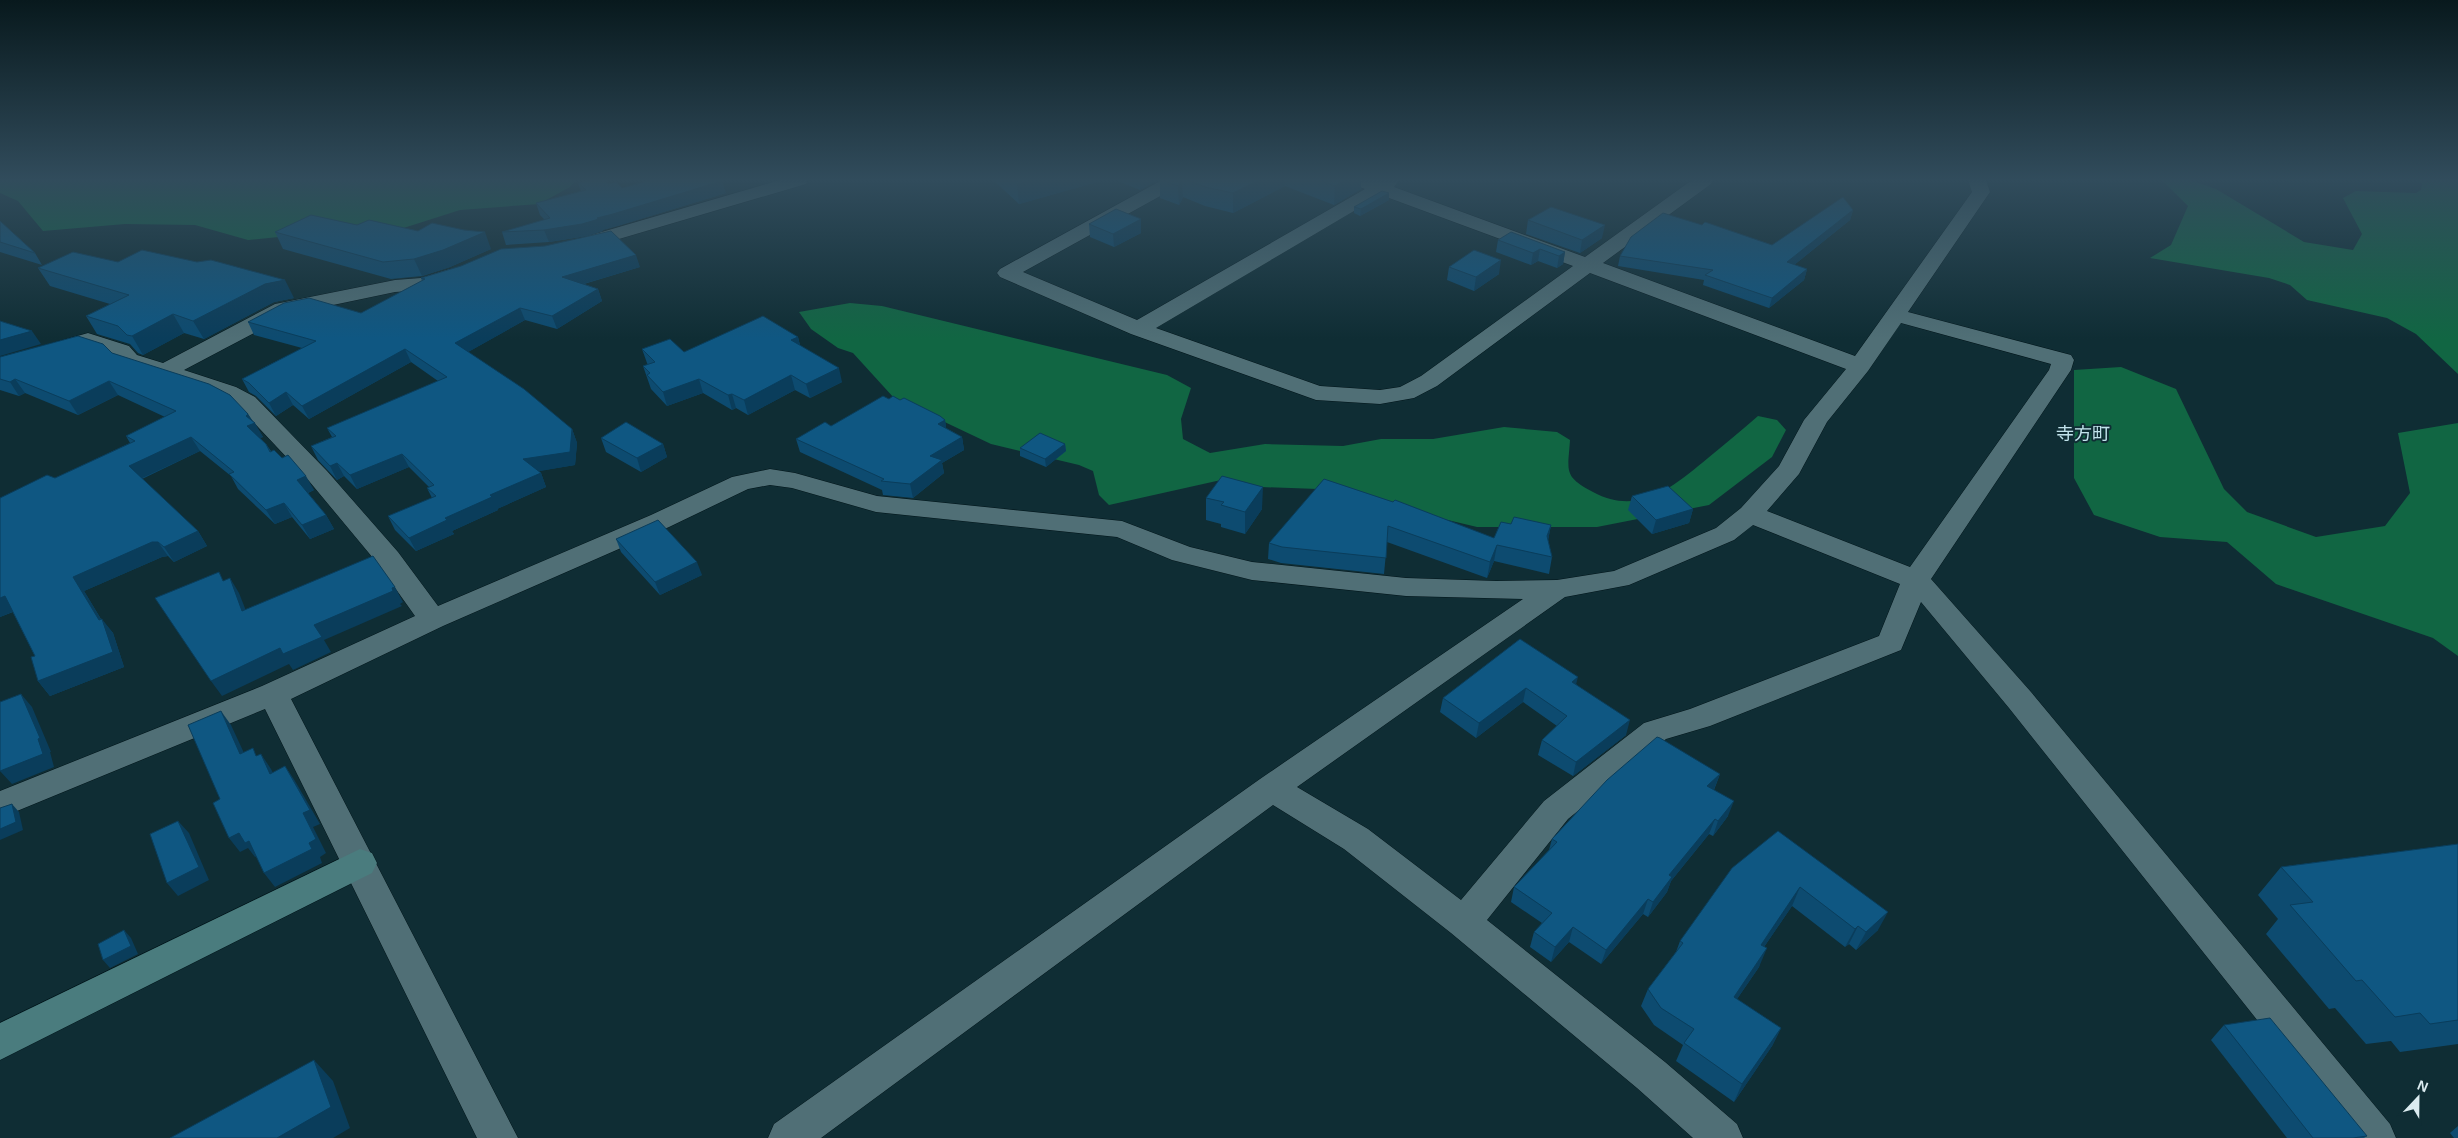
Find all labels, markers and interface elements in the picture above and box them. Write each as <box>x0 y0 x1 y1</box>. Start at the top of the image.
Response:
district label: 寺方町 <box>2056 424 2110 444</box>
north arrow <box>2393 1073 2443 1123</box>
text: N <box>2415 1077 2431 1095</box>

